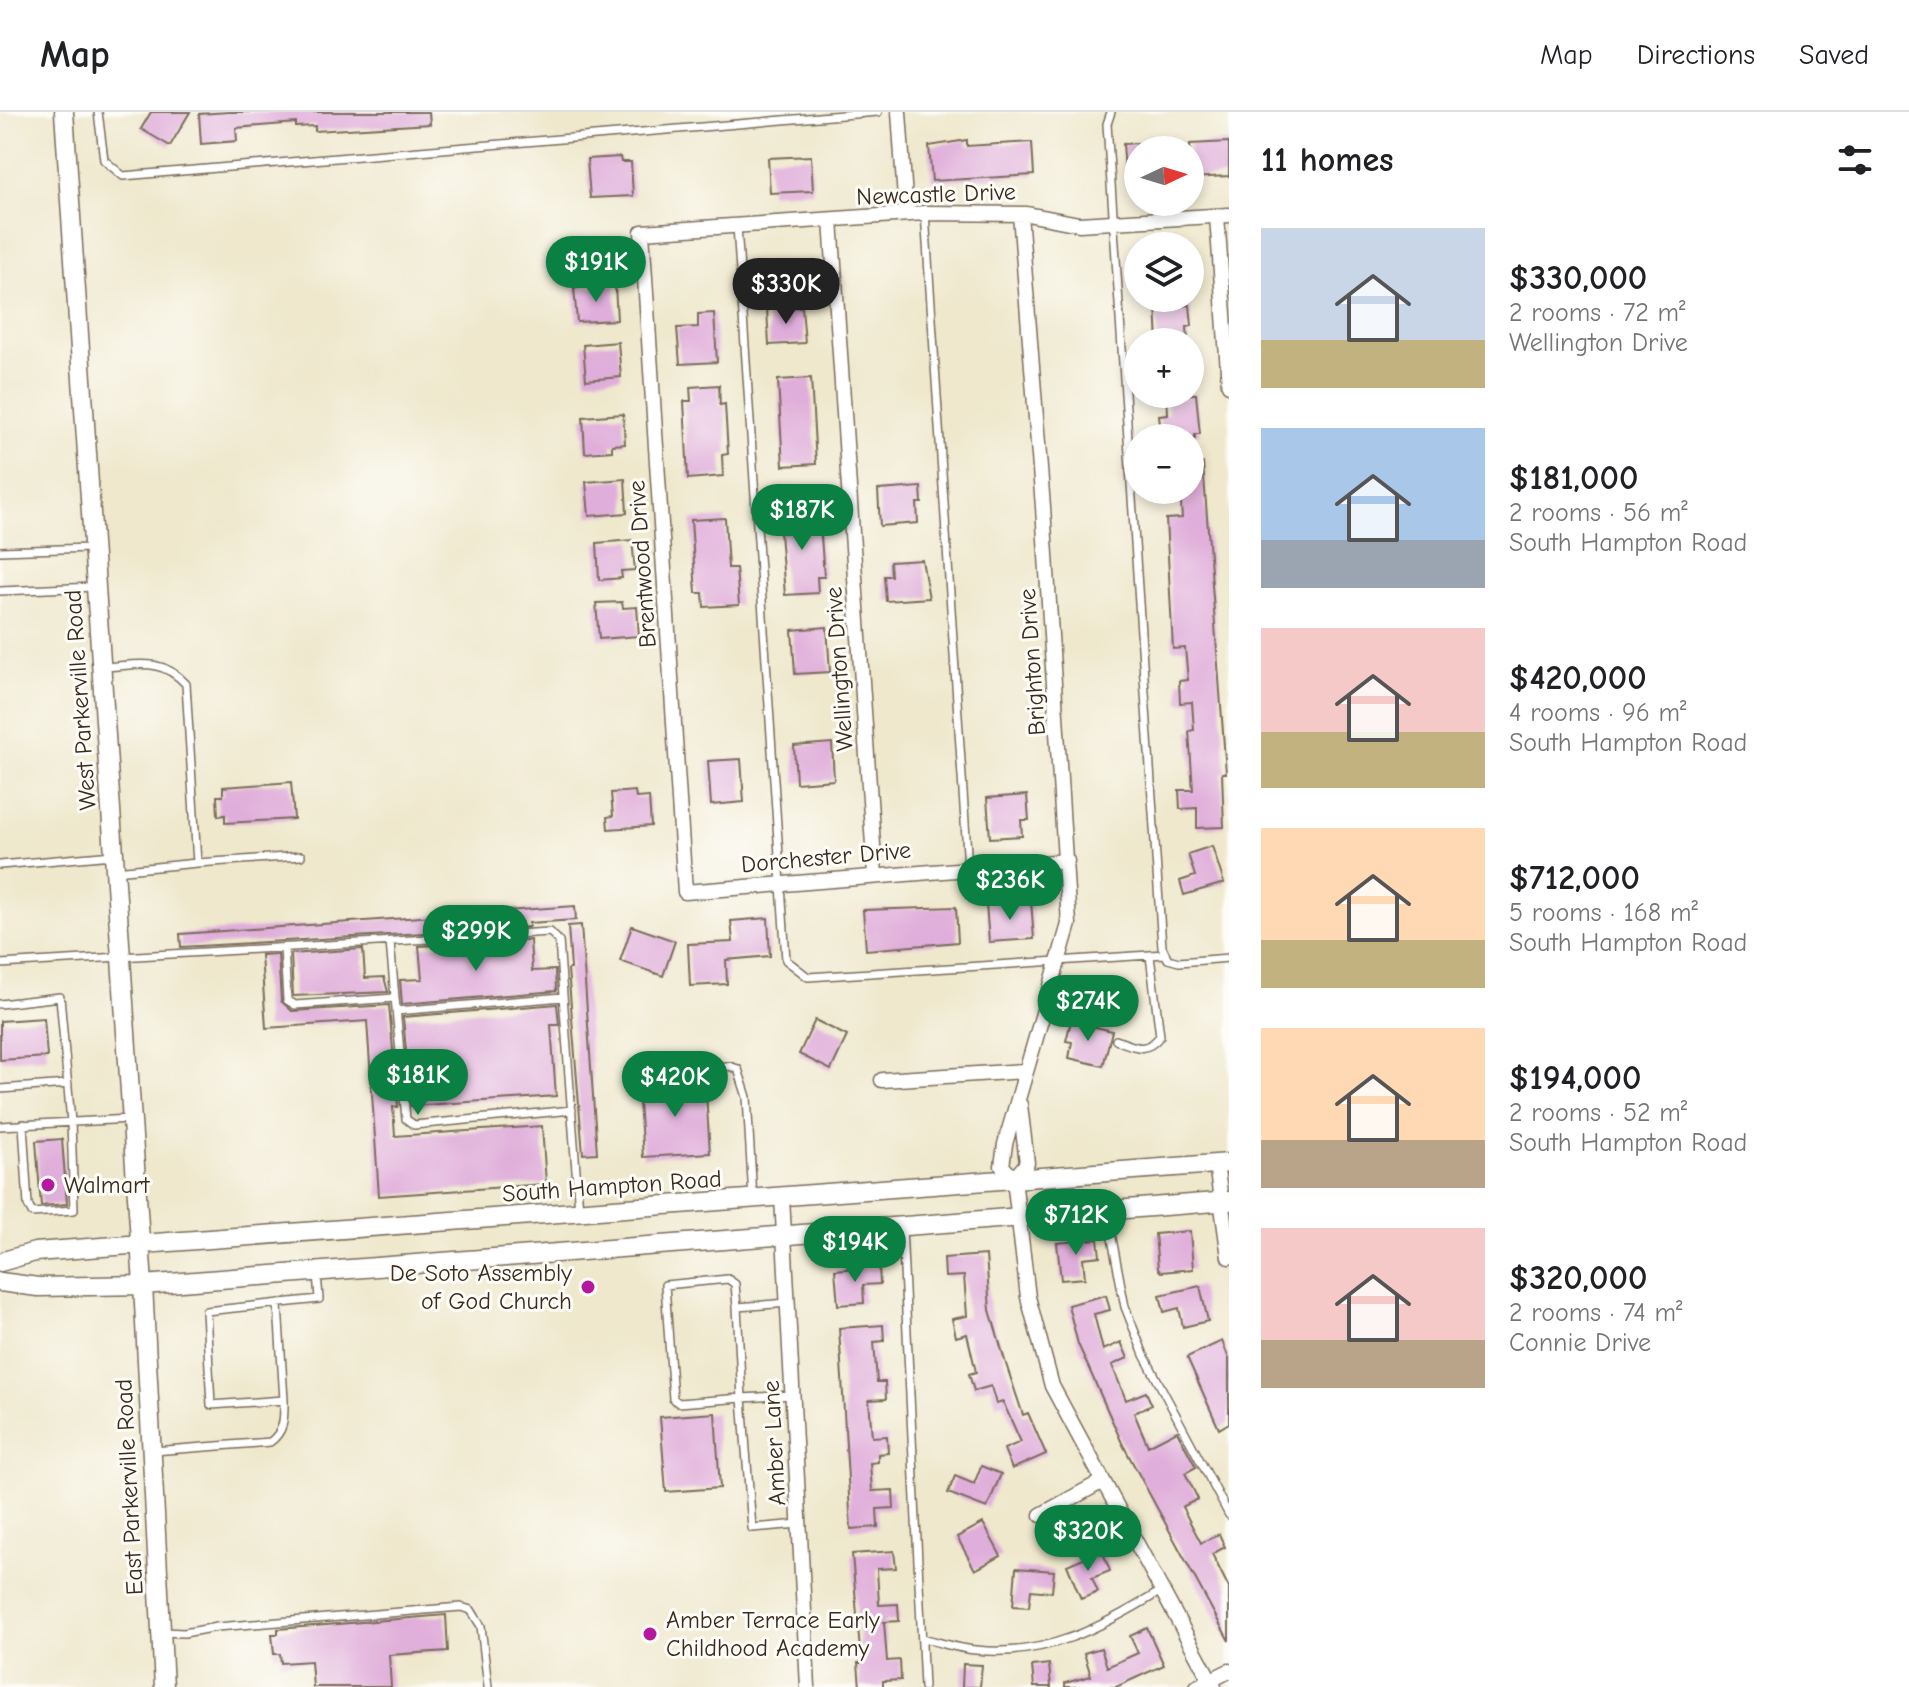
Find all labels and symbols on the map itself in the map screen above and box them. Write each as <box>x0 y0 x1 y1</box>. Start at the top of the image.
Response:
north arrow <box>1124 136 1204 216</box>
street label: Newcastle Drive <box>856 177 1016 211</box>
pin: $191K <box>540 236 652 304</box>
pin: $330K <box>730 258 842 326</box>
street label: Brentwood Drive <box>622 479 662 649</box>
pin: $187K <box>746 484 858 552</box>
street label: Wellington Drive <box>819 586 859 752</box>
street label: Brighton Drive <box>1013 588 1051 736</box>
street label: West Parkerville Road <box>58 589 102 811</box>
street label: Dorchester Drive <box>740 836 912 878</box>
pin: $236K <box>954 854 1066 922</box>
pin: $299K <box>420 905 532 973</box>
pin: $274K <box>1032 975 1144 1043</box>
pin: $181K <box>362 1049 474 1117</box>
pin: $420K <box>619 1051 731 1119</box>
street label: South Hampton Road <box>501 1164 723 1208</box>
place label: Walmart <box>64 1171 151 1199</box>
marker: Walmart <box>39 1176 57 1194</box>
pin: $712K <box>1020 1189 1132 1257</box>
pin: $194K <box>799 1216 911 1284</box>
place label: De Soto Assembly of God Church <box>390 1259 572 1315</box>
marker: De Soto Assembly of God Church <box>579 1278 597 1296</box>
street label: East Parkerville Road <box>109 1378 149 1596</box>
street label: Amber Lane <box>757 1380 791 1506</box>
pin: $320K <box>1032 1505 1144 1573</box>
place label: Amber Terrace Early Childhood Academy <box>666 1606 880 1662</box>
marker: Amber Terrace Early Childhood Academy <box>641 1625 659 1643</box>

